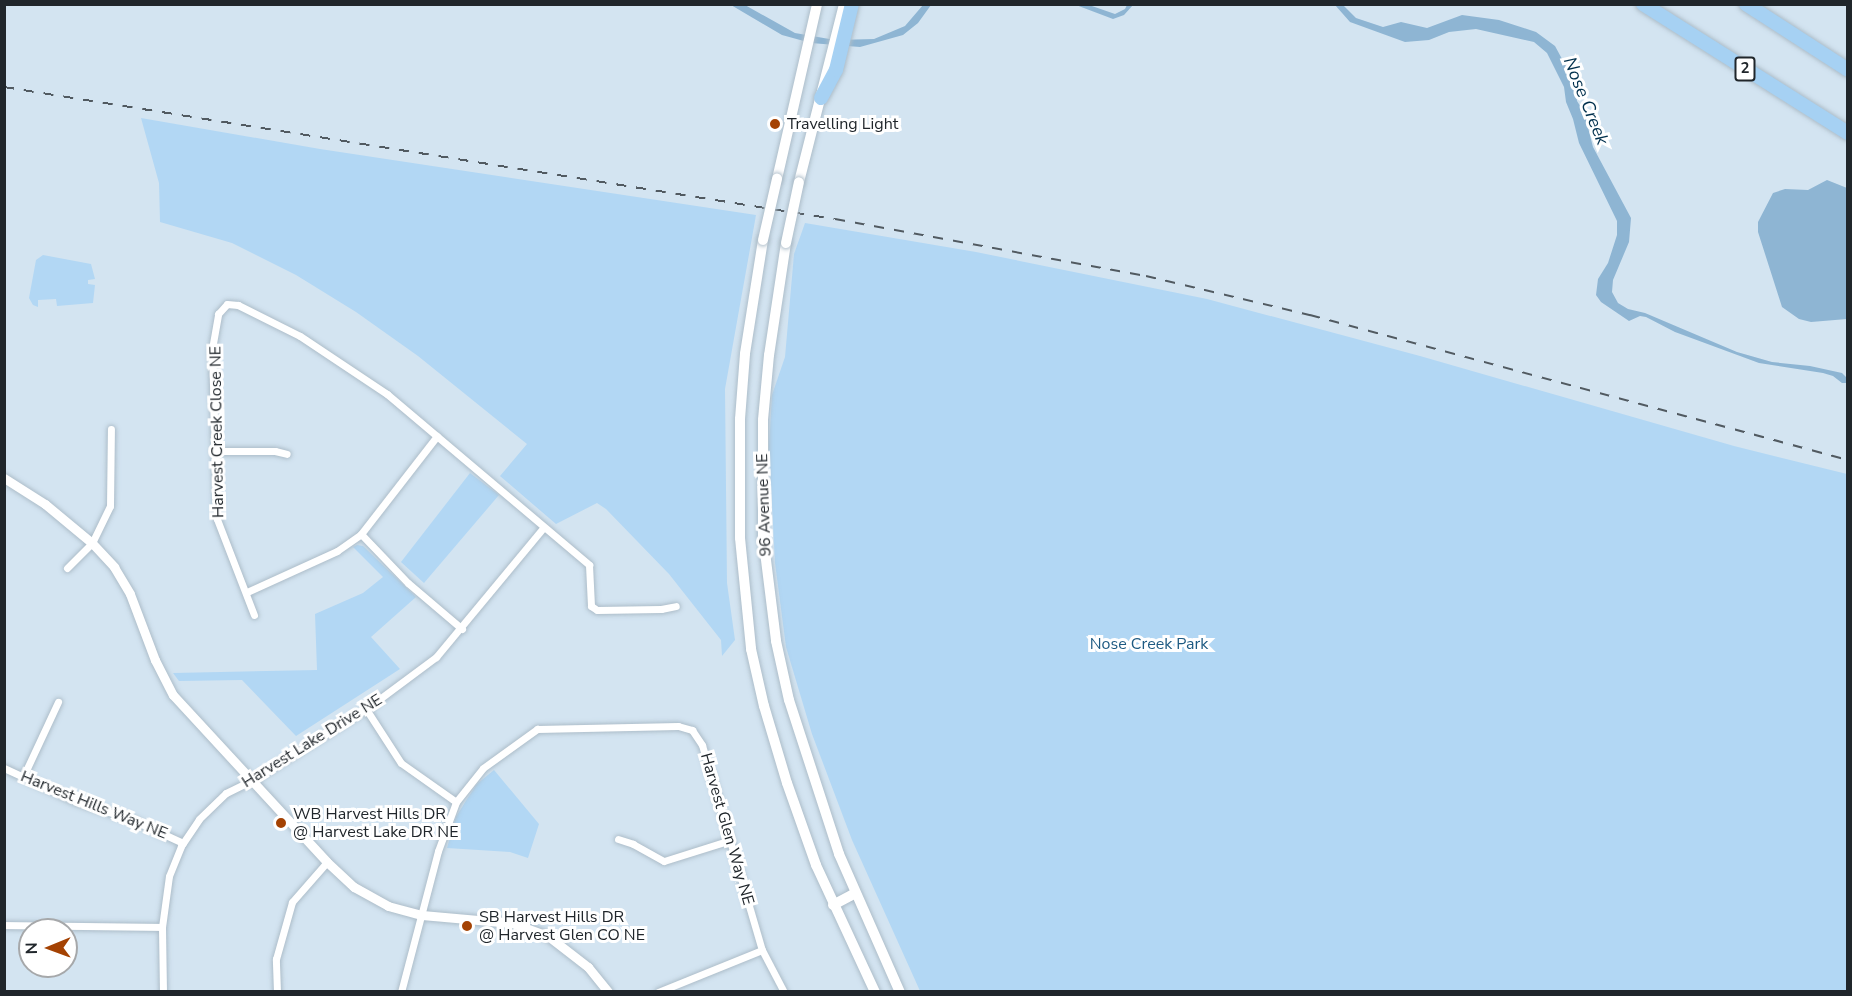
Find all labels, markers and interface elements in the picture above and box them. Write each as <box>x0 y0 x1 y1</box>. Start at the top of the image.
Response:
water label: Nose Creek <box>1559 54 1613 148</box>
road number: 2 <box>1734 57 1756 81</box>
place label: Travelling Light <box>787 114 898 134</box>
marker: Travelling Light <box>768 117 782 131</box>
street label: Harvest Creek Close NE <box>206 346 228 518</box>
street label: 96 Avenue NE <box>753 453 775 557</box>
park label: Nose Creek Park <box>1090 634 1208 654</box>
street label: Harvest Lake Drive NE <box>238 690 386 792</box>
street label: Harvest Glen Way NE <box>696 751 758 907</box>
street label: Harvest Hills Way NE <box>18 767 170 843</box>
place label: WB Harvest Hills DR @ Harvest Lake DR NE <box>293 804 459 842</box>
marker: WB Harvest Hills DR @ Harvest Lake DR NE <box>274 816 288 830</box>
place label: SB Harvest Hills DR @ Harvest Glen CO NE <box>479 907 645 945</box>
north arrow <box>18 918 78 978</box>
marker: SB Harvest Hills DR @ Harvest Glen CO NE <box>460 919 474 933</box>
text: N <box>21 942 43 954</box>

